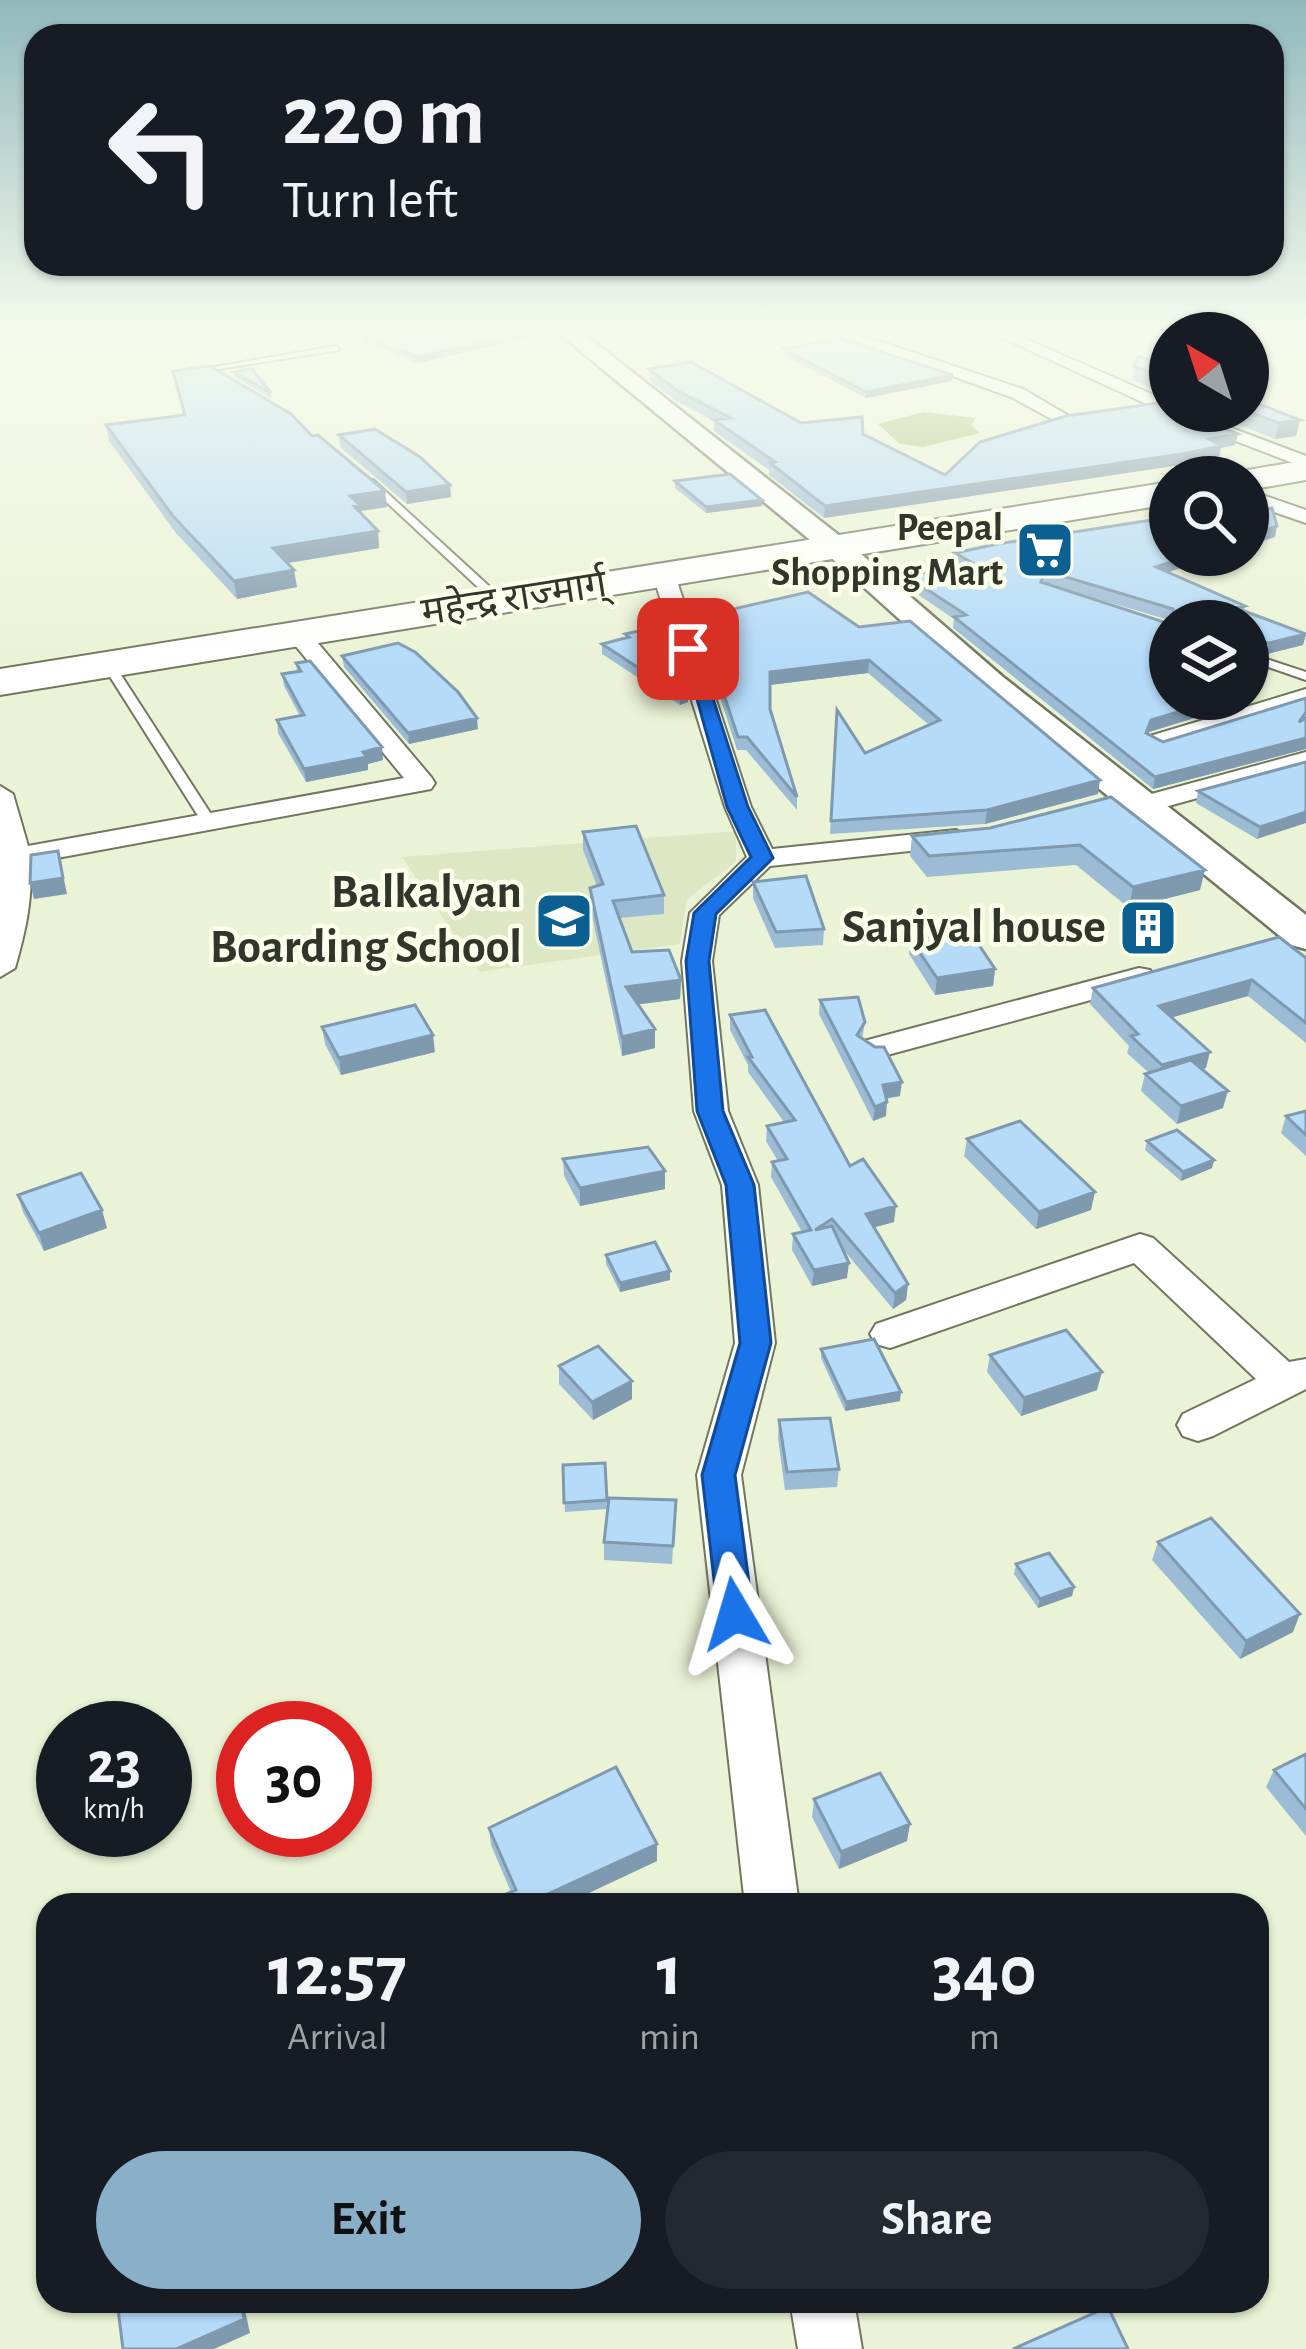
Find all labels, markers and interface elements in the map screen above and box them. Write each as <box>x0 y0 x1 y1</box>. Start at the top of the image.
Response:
icon: left <box>84 72 240 228</box>
text: 220 m <box>282 76 485 160</box>
text: Turn left <box>282 174 458 228</box>
north arrow <box>1149 312 1269 432</box>
map controls <box>1149 312 1269 720</box>
button: search <box>1149 456 1269 576</box>
place label: Peepal Shopping Mart <box>771 509 1003 593</box>
supermarket icon: Peepal Shopping Mart <box>1014 519 1076 581</box>
street label: महेन्द्र राज्मार्ग् <box>418 560 616 635</box>
pin <box>637 598 739 700</box>
button: layers <box>1149 600 1269 720</box>
icon: arrive <box>655 616 721 682</box>
place label: Balkalyan Boarding School <box>210 869 522 972</box>
school or university icon: Balkalyan Boarding School <box>533 890 595 952</box>
building icon: Sanjyal house <box>1117 897 1179 959</box>
place label: Sanjyal house <box>842 904 1106 952</box>
position arrow <box>672 1551 798 1677</box>
speed limit sign: 30 <box>216 1701 372 1857</box>
text: 23 <box>87 1734 141 1794</box>
text: km/h <box>83 1794 145 1824</box>
text: 12:57 <box>268 1936 407 2008</box>
text: 1 <box>656 1936 682 2008</box>
text: 340 <box>932 1936 1037 2008</box>
text: Arrival <box>287 2018 388 2057</box>
text: min <box>639 2018 700 2057</box>
text: m <box>969 2018 1000 2057</box>
button: Exit <box>96 2151 641 2289</box>
button: Share <box>665 2151 1209 2289</box>

